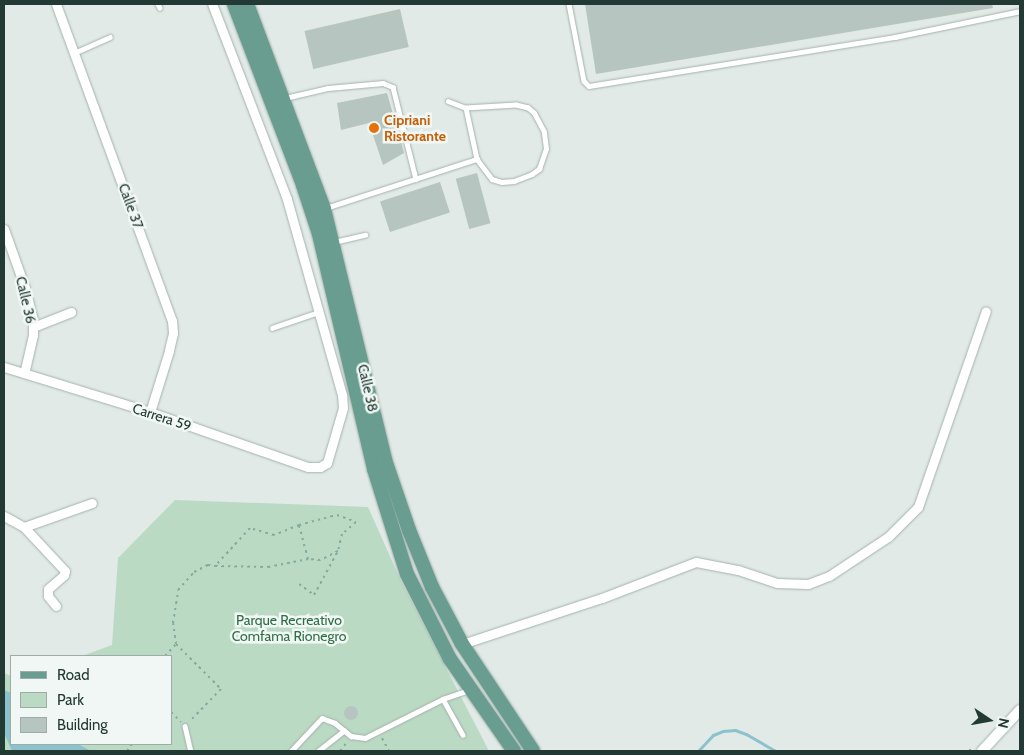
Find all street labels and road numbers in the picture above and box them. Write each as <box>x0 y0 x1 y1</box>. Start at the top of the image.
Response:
street label: Calle 37 <box>115 181 147 231</box>
street label: Calle 36 <box>12 275 40 325</box>
street label: Calle 38 <box>354 363 382 413</box>
street label: Carrera 59 <box>130 400 194 434</box>

